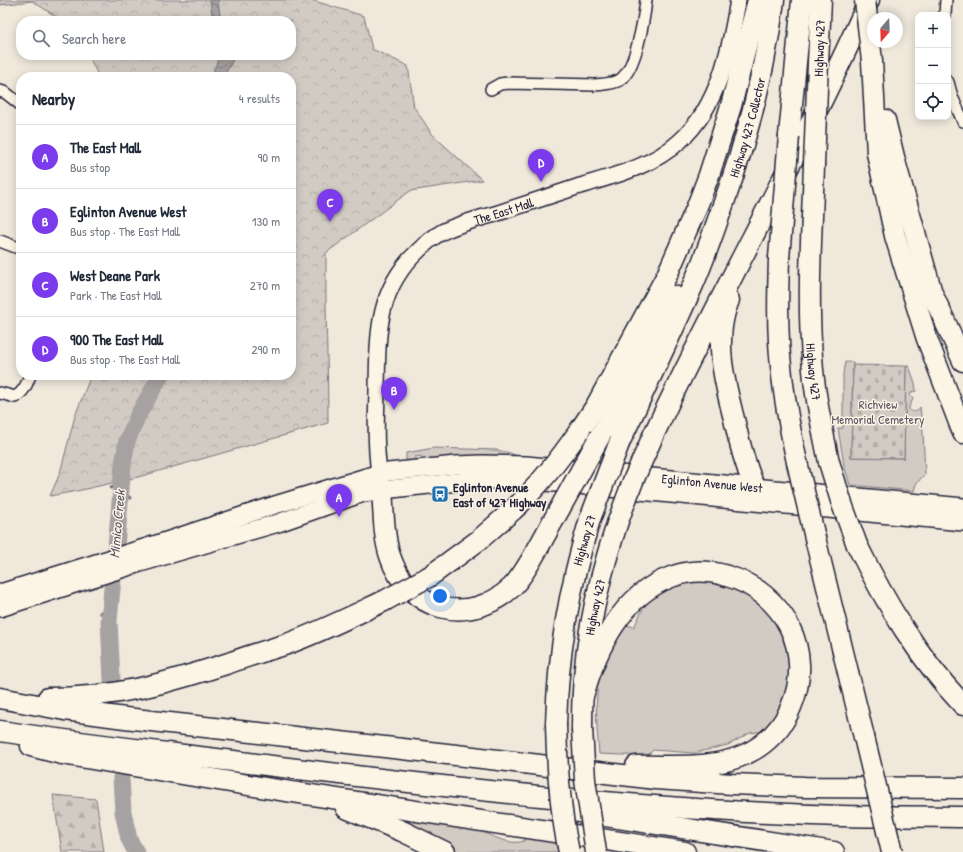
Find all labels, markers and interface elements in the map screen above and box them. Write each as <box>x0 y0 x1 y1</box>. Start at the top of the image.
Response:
north arrow <box>867 12 903 48</box>
map controls <box>915 12 951 120</box>
button: + <box>915 12 951 48</box>
search box <box>16 16 296 60</box>
street label: Highway 427 <box>809 19 829 77</box>
icon: search <box>30 27 52 49</box>
text: Search here <box>62 28 126 49</box>
button: − <box>915 48 951 84</box>
street label: Highway 427 Collector <box>724 76 769 180</box>
button: locate <box>915 84 951 120</box>
text: Nearby <box>32 87 75 110</box>
text: 4 results <box>239 89 280 107</box>
text: The East Mall <box>70 137 141 158</box>
text: A <box>42 148 48 166</box>
text: 90 m <box>258 148 280 166</box>
pin: D <box>528 149 554 182</box>
text: Bus stop <box>70 158 110 176</box>
pin: C <box>317 189 343 222</box>
street label: The East Mall <box>472 193 536 229</box>
text: Eglinton Avenue West <box>70 201 187 222</box>
text: B <box>42 212 48 230</box>
text: 130 m <box>252 212 280 230</box>
text: Bus stop · The East Mall <box>70 222 180 240</box>
text: West Deane Park <box>70 265 160 286</box>
text: C <box>41 276 49 294</box>
text: 270 m <box>250 276 280 294</box>
text: Park · The East Mall <box>70 286 162 304</box>
text: 900 The East Mall <box>70 329 163 350</box>
text: D <box>42 340 48 358</box>
text: 290 m <box>251 340 280 358</box>
street label: Highway 427 <box>802 343 826 402</box>
text: Bus stop · The East Mall <box>70 350 180 368</box>
pin: B <box>381 377 407 410</box>
park label: Richview Memorial Cemetery <box>832 395 925 428</box>
street label: Eglinton Avenue West <box>661 469 764 497</box>
place label: Eglinton Avenue East of 427 Highway <box>453 478 547 512</box>
pin: A <box>326 484 352 517</box>
bus stop icon: Eglinton Avenue East of 427 Highway <box>430 484 450 504</box>
water label: Mimico Creek <box>104 488 129 559</box>
street label: Highway 27 <box>568 512 600 568</box>
street label: Highway 427 <box>580 577 610 637</box>
your location <box>430 586 450 606</box>

